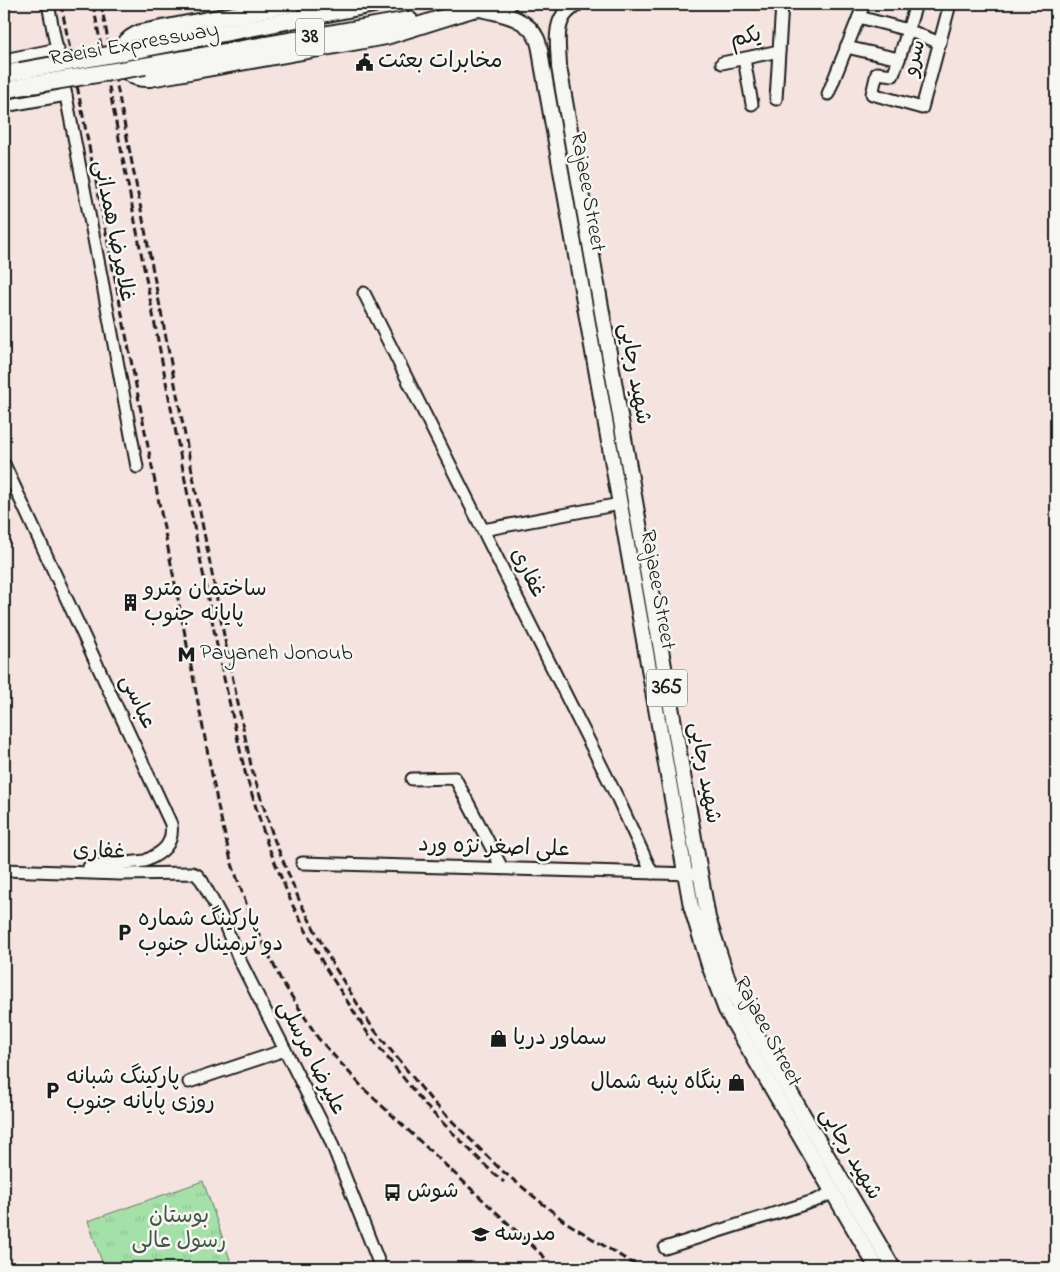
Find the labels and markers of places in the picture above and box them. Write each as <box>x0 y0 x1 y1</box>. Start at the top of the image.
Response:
place label: مخابرات بعثت <box>378 46 503 78</box>
public building icon: مخابرات بعثت <box>354 52 374 72</box>
place label: ساختمان مترو پایانه جنوب <box>142 574 267 631</box>
building icon: ساختمان مترو پایانه جنوب <box>120 593 140 613</box>
place label: Payaneh Jonoub <box>200 638 353 671</box>
metro station icon: Payaneh Jonoub <box>176 644 196 664</box>
place label: پارکینگ شماره دو ترمینال جنوب <box>138 904 283 961</box>
parking icon: پارکینگ شماره دو ترمینال جنوب <box>114 923 134 943</box>
place label: سماور دریا <box>513 1023 607 1055</box>
shop icon: سماور دریا <box>489 1029 509 1049</box>
place label: پارکینگ شبانه روزی پایانه جنوب <box>66 1062 215 1119</box>
place label: بنگاه پنبه شمال <box>591 1067 722 1099</box>
shop icon: بنگاه پنبه شمال <box>726 1073 746 1093</box>
parking icon: پارکینگ شبانه روزی پایانه جنوب <box>42 1081 62 1101</box>
place label: شوش <box>407 1176 459 1208</box>
bus stop icon: شوش <box>383 1182 403 1202</box>
place label: مدرسه <box>495 1219 556 1251</box>
school or university icon: مدرسه <box>471 1225 491 1245</box>

